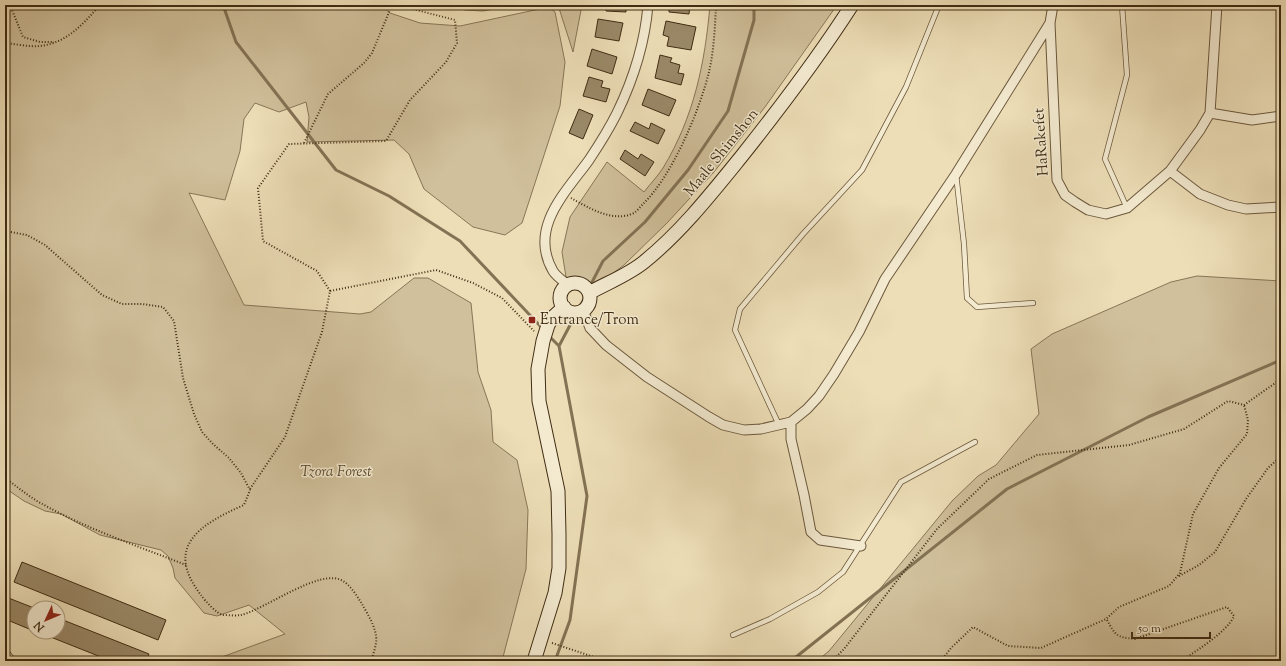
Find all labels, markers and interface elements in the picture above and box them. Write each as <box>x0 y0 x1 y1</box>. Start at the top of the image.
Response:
street label: Maale Shimshon <box>680 104 764 202</box>
street label: HaRakefet <box>1029 107 1055 177</box>
place label: Entrance/Trom <box>540 310 639 331</box>
marker: Entrance/Trom <box>527 315 537 325</box>
park label: Tzora Forest <box>300 462 372 483</box>
north arrow <box>26 600 66 640</box>
scale bar <box>1132 614 1210 640</box>
text: N <box>31 617 49 636</box>
text: 50 m <box>1137 620 1161 638</box>

